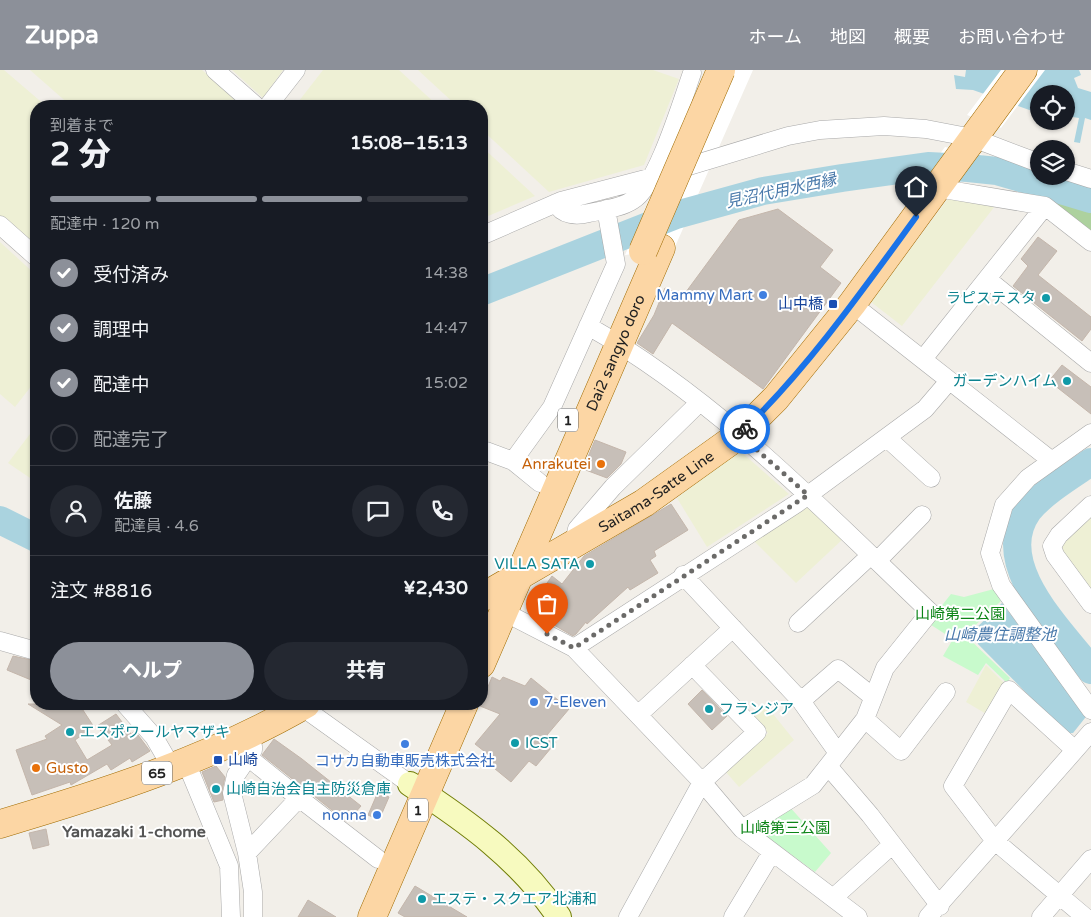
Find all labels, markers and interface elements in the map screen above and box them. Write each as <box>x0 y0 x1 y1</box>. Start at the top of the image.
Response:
text: Zuppa <box>25 21 99 50</box>
text: ホーム <box>749 26 802 48</box>
text: 地図 <box>830 26 866 48</box>
text: 概要 <box>894 26 930 48</box>
text: お問い合わせ <box>958 26 1066 48</box>
map controls <box>1030 85 1075 185</box>
button: locate <box>1030 85 1075 130</box>
text: 到着まで <box>50 116 114 136</box>
text: 15:08–15:13 <box>350 132 468 154</box>
text: 2 分 <box>50 136 110 174</box>
button: layers <box>1030 140 1075 185</box>
pin <box>895 166 937 217</box>
water label: 見沼代用水西縁 <box>724 169 840 212</box>
icon: home <box>902 173 930 201</box>
text: 配達中 · 120 m <box>50 214 159 234</box>
icon: check <box>50 259 78 287</box>
text: 14:38 <box>424 263 468 283</box>
text: 受付済み <box>93 264 169 286</box>
place label: Mammy Mart <box>656 286 753 304</box>
marker: Mammy Mart <box>757 289 769 301</box>
place label: ラピステスタ <box>946 289 1036 307</box>
street label: Dai2 sangyo doro <box>583 292 649 414</box>
marker: ラピステスタ <box>1040 292 1052 304</box>
place label: 山中橋 <box>778 295 823 313</box>
marker: 山中橋 <box>827 298 839 310</box>
icon: check <box>50 314 78 342</box>
text: 14:47 <box>424 318 468 338</box>
text: 調理中 <box>93 319 150 341</box>
icon: check <box>50 369 78 397</box>
place label: ガーデンハイム <box>953 372 1057 390</box>
text: 15:02 <box>424 373 468 393</box>
text: 配達中 <box>93 374 150 396</box>
marker: ガーデンハイム <box>1061 375 1073 387</box>
courier <box>720 404 770 454</box>
road number: 1 <box>558 408 578 432</box>
icon: bike <box>731 415 759 443</box>
text: 配達完了 <box>93 429 169 451</box>
street label: Saitama-Satte Line <box>595 447 717 537</box>
place label: Anrakutei <box>521 455 591 473</box>
marker: Anrakutei <box>595 458 607 470</box>
button: person <box>50 485 102 537</box>
button: chat <box>352 485 404 537</box>
button: phone <box>416 485 468 537</box>
text: 佐藤 <box>114 490 152 512</box>
text: 配達員 · 4.6 <box>114 516 199 536</box>
place label: VILLA SATA <box>494 555 580 573</box>
marker: VILLA SATA <box>584 558 596 570</box>
text: ¥2,430 <box>403 577 468 599</box>
text: 注文 #8816 <box>50 580 152 602</box>
pin <box>526 583 568 634</box>
icon: bag <box>533 590 561 618</box>
park label: 山崎第二公園 <box>915 605 1005 623</box>
water label: 山崎農住調整池 <box>944 625 1058 645</box>
button: ヘルプ <box>50 642 254 700</box>
button: 共有 <box>264 642 468 700</box>
place label: 7-Eleven <box>544 693 606 711</box>
marker: 7-Eleven <box>528 696 540 708</box>
place label: フランジア <box>719 700 794 718</box>
marker: フランジア <box>703 703 715 715</box>
place label: エスポワールヤマザキ <box>80 723 230 741</box>
marker: エスポワールヤマザキ <box>64 726 76 738</box>
place label: ICST <box>525 734 558 752</box>
marker: ICST <box>509 737 521 749</box>
marker: コサカ自動車販売株式会社 <box>399 738 411 750</box>
place label: 山崎 <box>228 751 258 769</box>
place label: コサカ自動車販売株式会社 <box>315 752 495 770</box>
marker: 山崎 <box>212 754 224 766</box>
place label: Gusto <box>46 759 88 777</box>
road number: 65 <box>142 761 172 784</box>
marker: Gusto <box>30 762 42 774</box>
place label: 山崎自治会自主防災倉庫 <box>226 780 391 798</box>
marker: 山崎自治会自主防災倉庫 <box>210 783 222 795</box>
road number: 1 <box>408 798 428 822</box>
place label: nonna <box>322 806 367 824</box>
marker: nonna <box>371 809 383 821</box>
park label: 山崎第三公園 <box>740 819 830 837</box>
district label: Yamazaki 1-chome <box>62 822 206 842</box>
place label: エステ・スクエア北浦和 <box>432 890 597 908</box>
marker: エステ・スクエア北浦和 <box>416 893 428 905</box>

